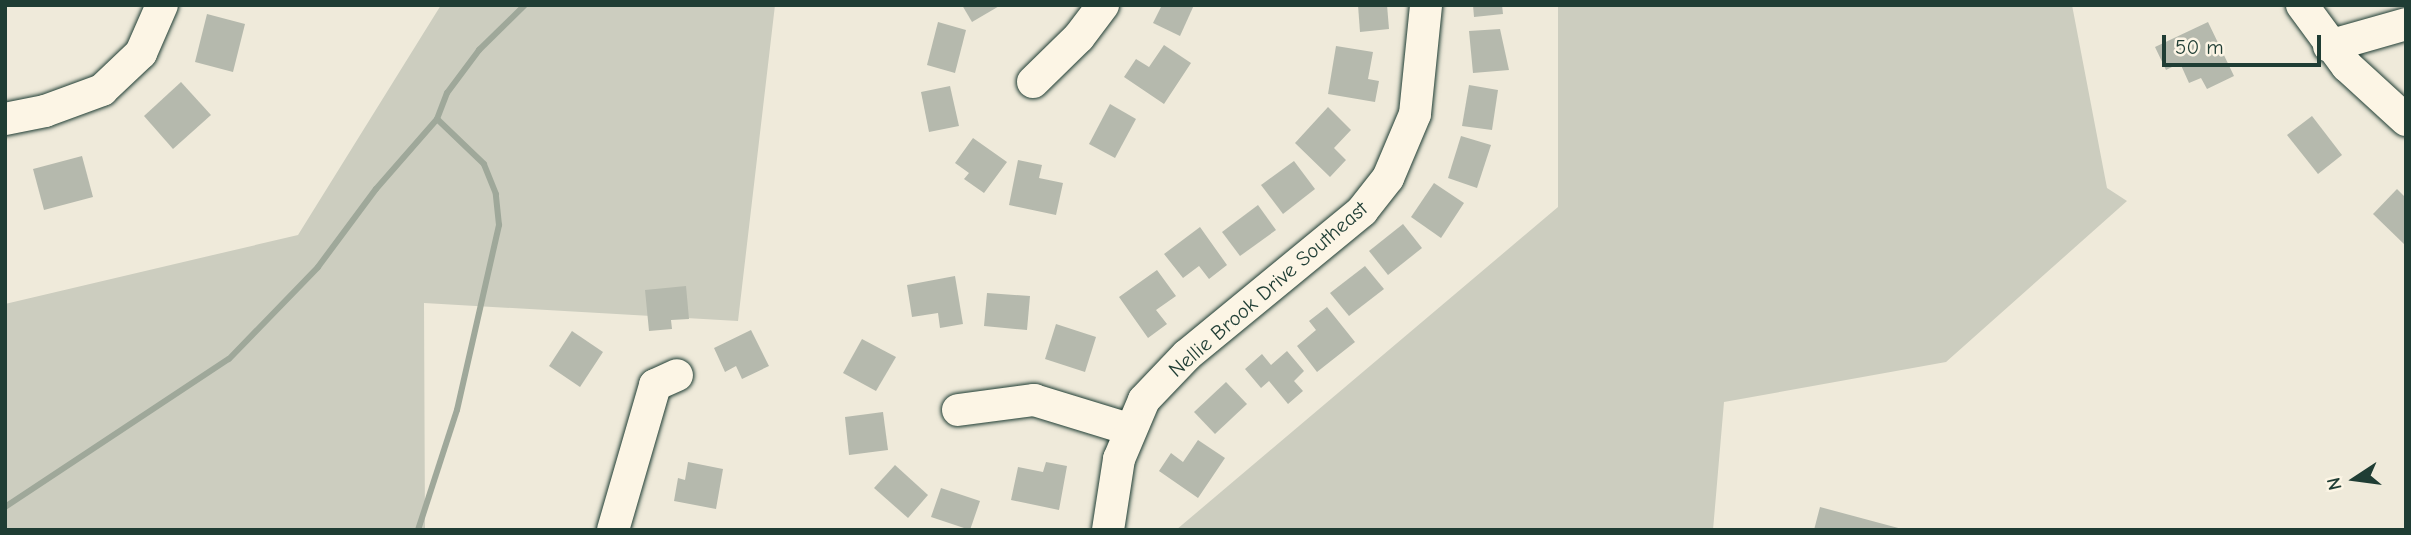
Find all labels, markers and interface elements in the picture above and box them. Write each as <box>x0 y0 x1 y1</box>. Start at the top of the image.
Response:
scale bar <box>2166 21 2325 65</box>
text: 50 m <box>2175 35 2224 59</box>
street label: Nellie Brook Drive Southeast <box>1163 196 1373 382</box>
north arrow <box>2320 444 2390 514</box>
text: N <box>2322 475 2347 492</box>

